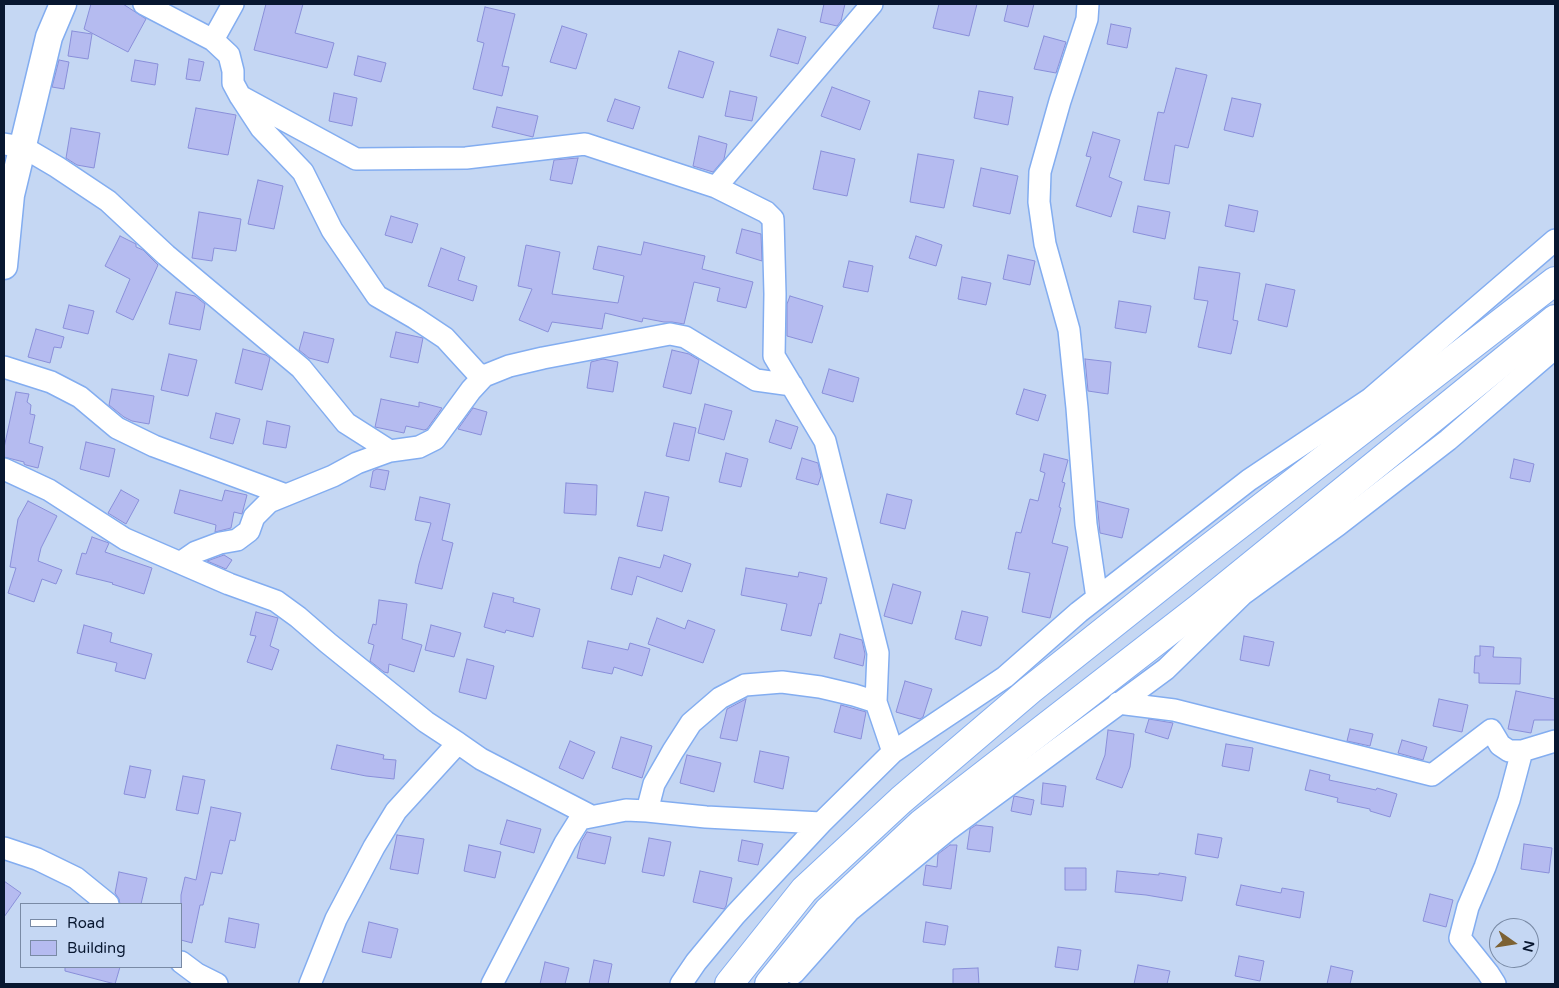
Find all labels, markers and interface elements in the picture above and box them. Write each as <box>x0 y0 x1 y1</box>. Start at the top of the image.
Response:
legend <box>20 903 182 968</box>
text: Road <box>67 914 105 932</box>
north arrow <box>1489 918 1539 968</box>
text: Building <box>67 939 126 957</box>
text: N <box>1519 939 1538 954</box>

